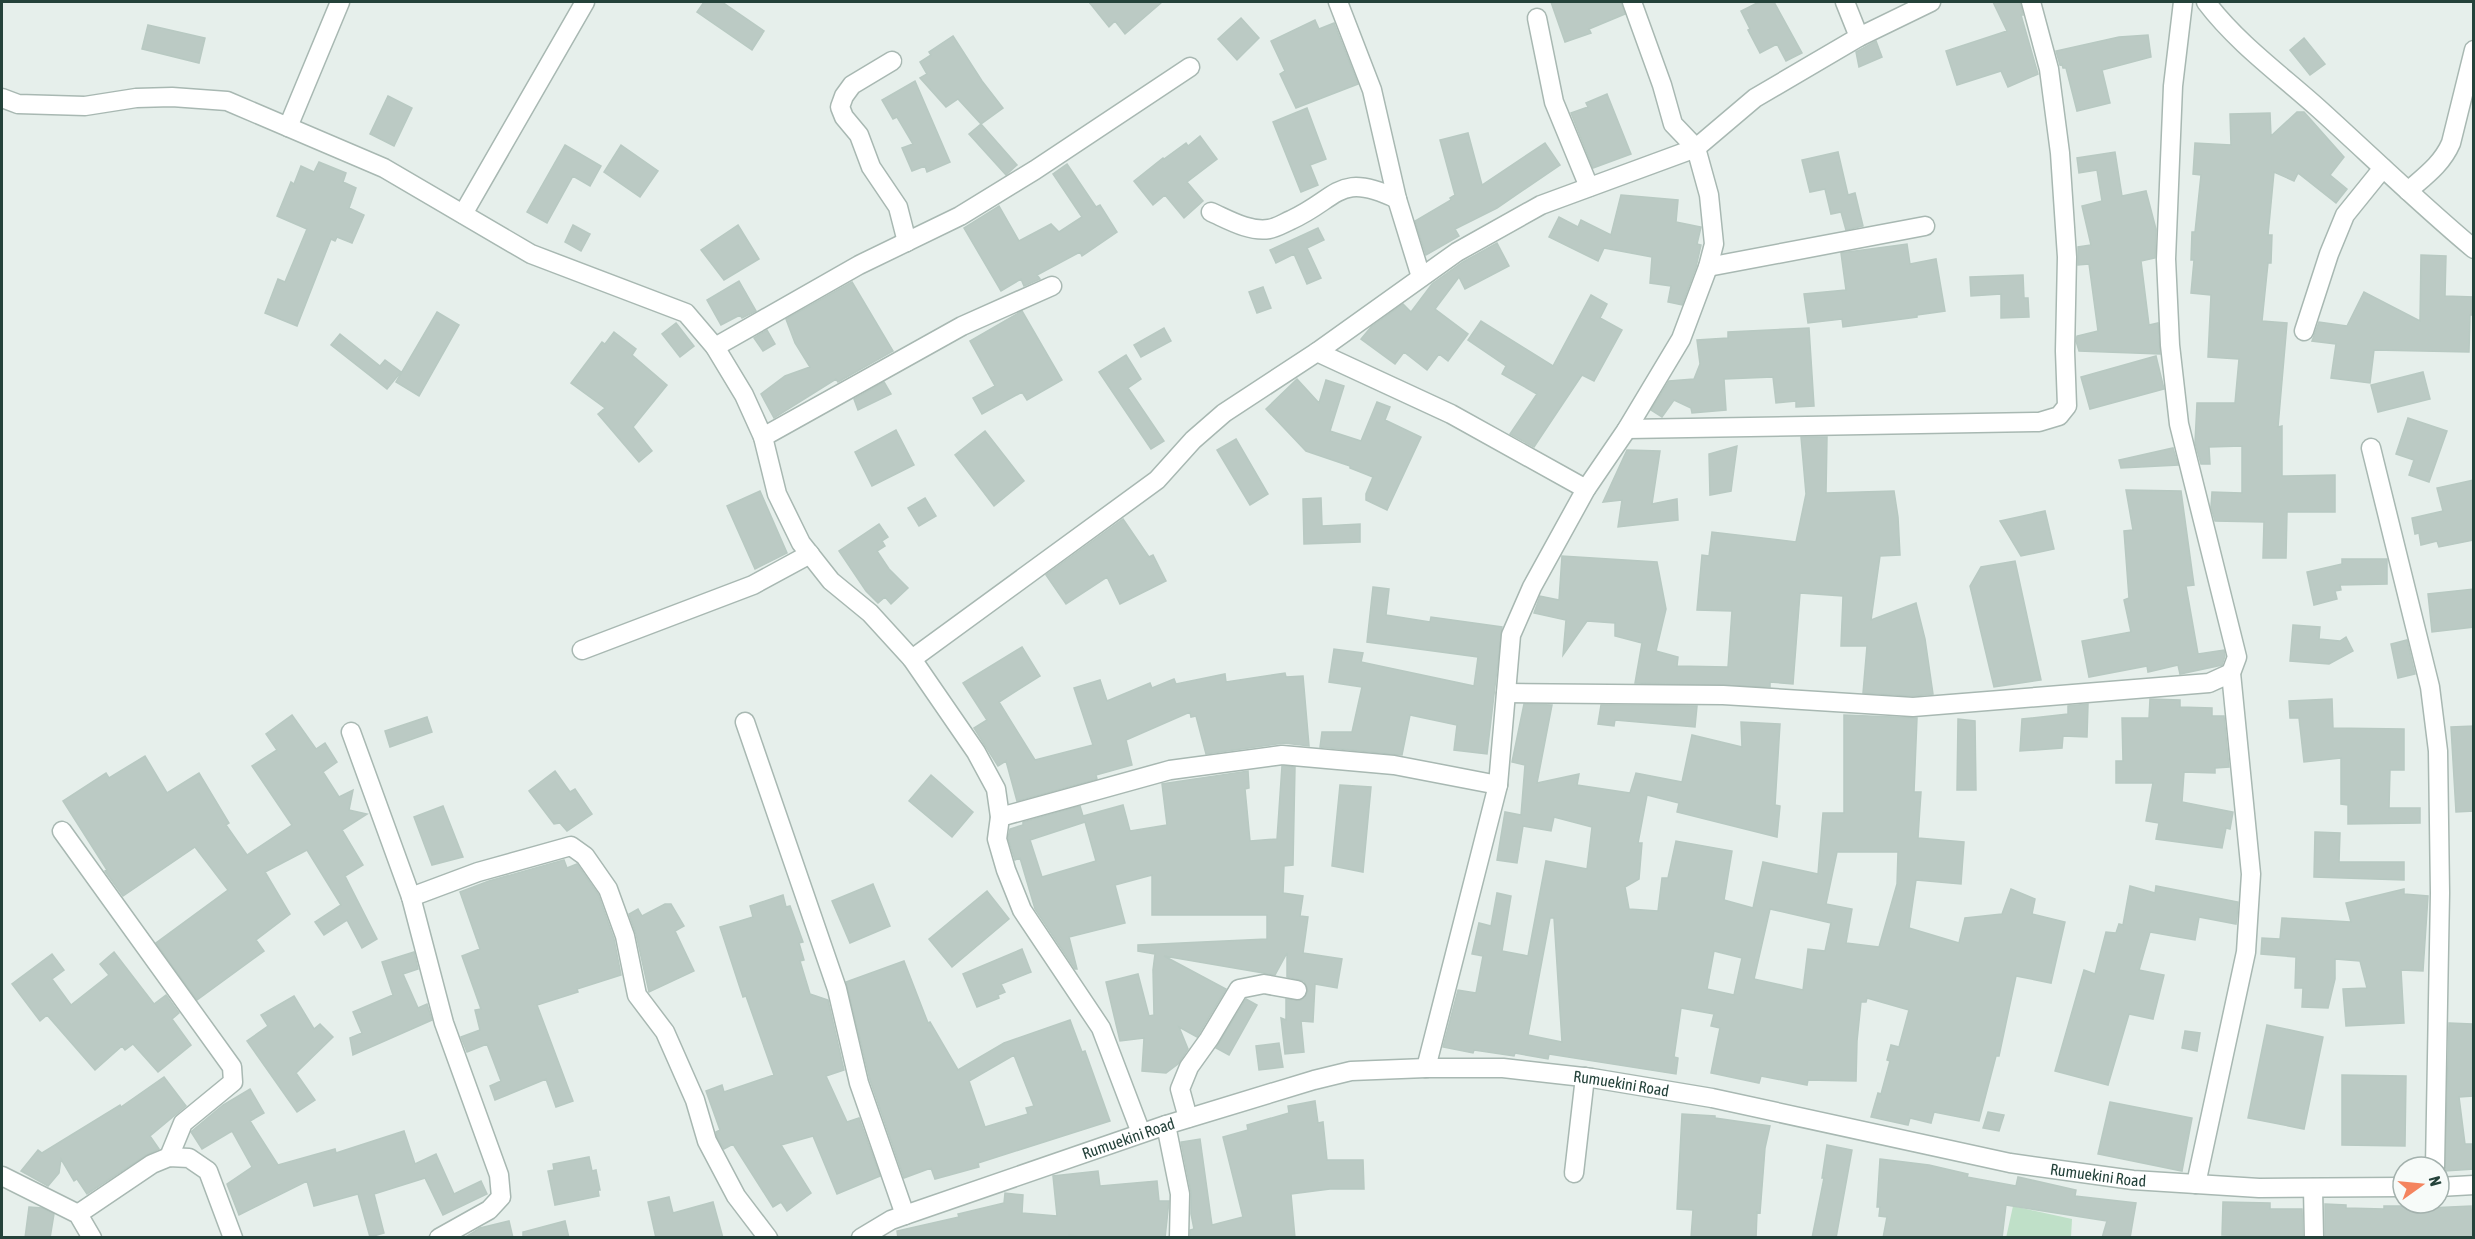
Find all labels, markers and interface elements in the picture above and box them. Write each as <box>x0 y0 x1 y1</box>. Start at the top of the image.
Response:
street label: Rumuekini Road <box>1572 1067 1670 1100</box>
street label: Rumuekini Road <box>1080 1114 1177 1162</box>
north arrow <box>2391 1155 2451 1215</box>
street label: Rumuekini Road <box>2049 1160 2147 1190</box>
text: N <box>2426 1174 2445 1188</box>

